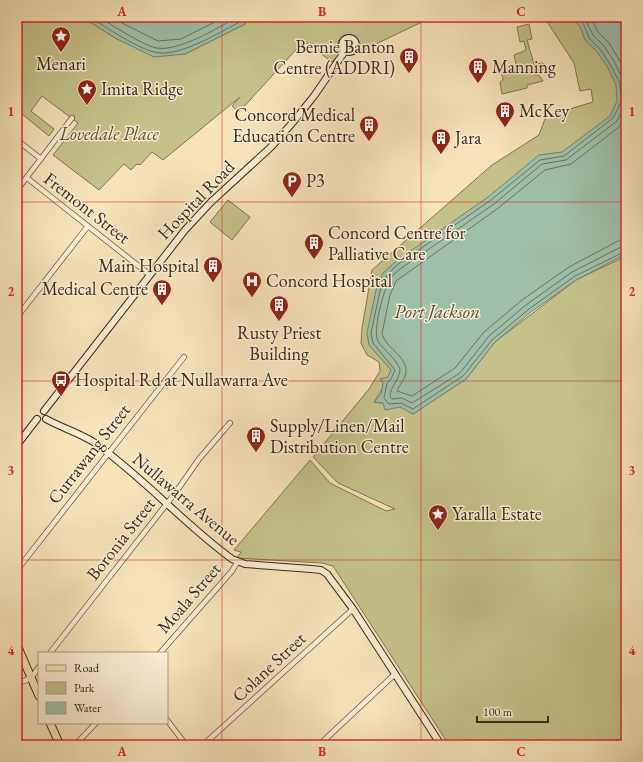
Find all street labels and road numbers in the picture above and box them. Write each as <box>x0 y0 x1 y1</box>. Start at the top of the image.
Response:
street label: Hospital Road <box>152 155 240 244</box>
street label: Fremont Street <box>39 167 135 249</box>
street label: Currawang Street <box>42 399 135 508</box>
street label: Nullawarra Avenue <box>128 447 245 550</box>
street label: Boronia Street <box>81 492 160 585</box>
street label: Moala Street <box>152 557 226 638</box>
street label: Colane Street <box>227 626 311 707</box>

